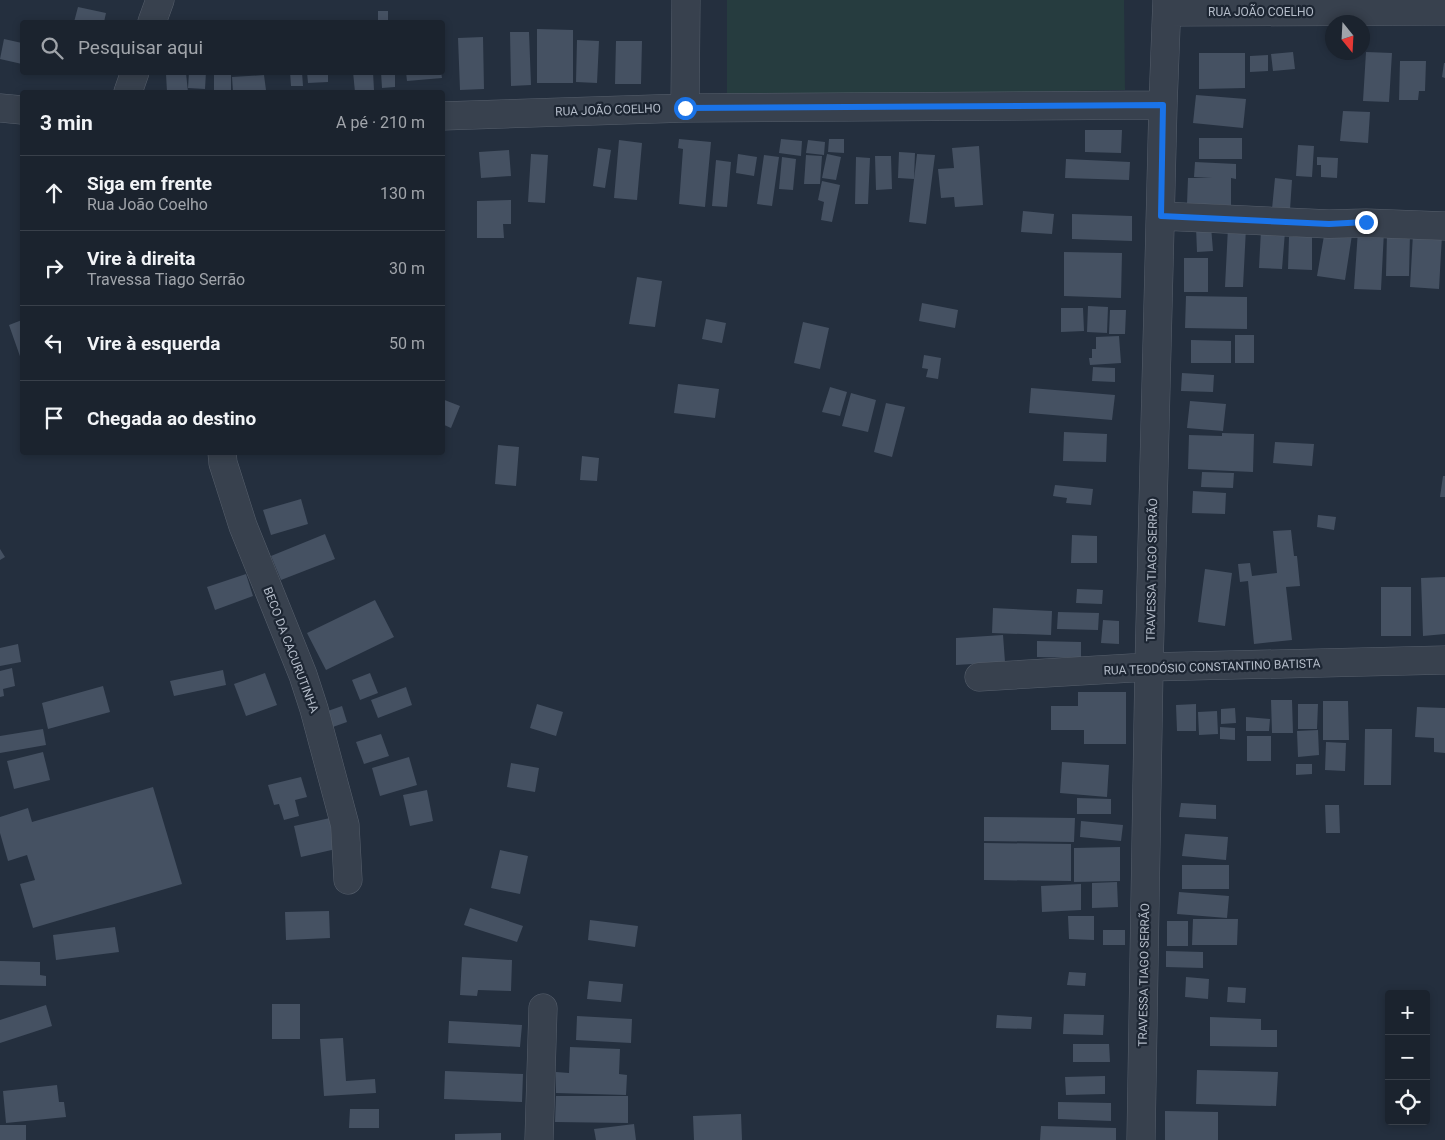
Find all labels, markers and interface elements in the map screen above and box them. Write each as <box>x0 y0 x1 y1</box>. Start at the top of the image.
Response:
street label: RUA JOÃO COELHO <box>1208 3 1314 19</box>
north arrow <box>1325 15 1370 60</box>
search box <box>20 20 445 75</box>
icon: search <box>38 34 66 62</box>
text: Pesquisar aqui <box>78 36 203 59</box>
route start <box>674 97 697 120</box>
street label: RUA JOÃO COELHO <box>555 99 661 119</box>
text: 3 min <box>40 111 93 135</box>
text: A pé · 210 m <box>336 113 425 132</box>
text: Siga em frente <box>87 172 212 195</box>
icon: ahead <box>40 179 68 207</box>
text: 130 m <box>380 184 425 203</box>
text: Rua João Coelho <box>87 195 208 214</box>
route end <box>1355 211 1378 234</box>
text: Vire à direita <box>87 247 196 270</box>
icon: right <box>40 254 68 282</box>
text: 30 m <box>389 259 425 278</box>
text: Travessa Tiago Serrão <box>87 270 245 289</box>
icon: left <box>40 329 68 357</box>
text: Vire à esquerda <box>87 332 220 355</box>
text: 50 m <box>389 334 425 353</box>
icon: arrive <box>40 404 68 432</box>
text: Chegada ao destino <box>87 407 256 430</box>
street label: TRAVESSA TIAGO SERRÃO <box>1142 498 1160 642</box>
street label: BECO DA CACURUTINHA <box>261 585 322 715</box>
street label: RUA TEODÓSIO CONSTANTINO BATISTA <box>1103 655 1321 678</box>
street label: TRAVESSA TIAGO SERRÃO <box>1134 903 1152 1047</box>
map controls <box>1385 990 1430 1125</box>
button: + <box>1385 990 1430 1035</box>
button: − <box>1385 1035 1430 1080</box>
button: locate <box>1385 1080 1430 1125</box>

